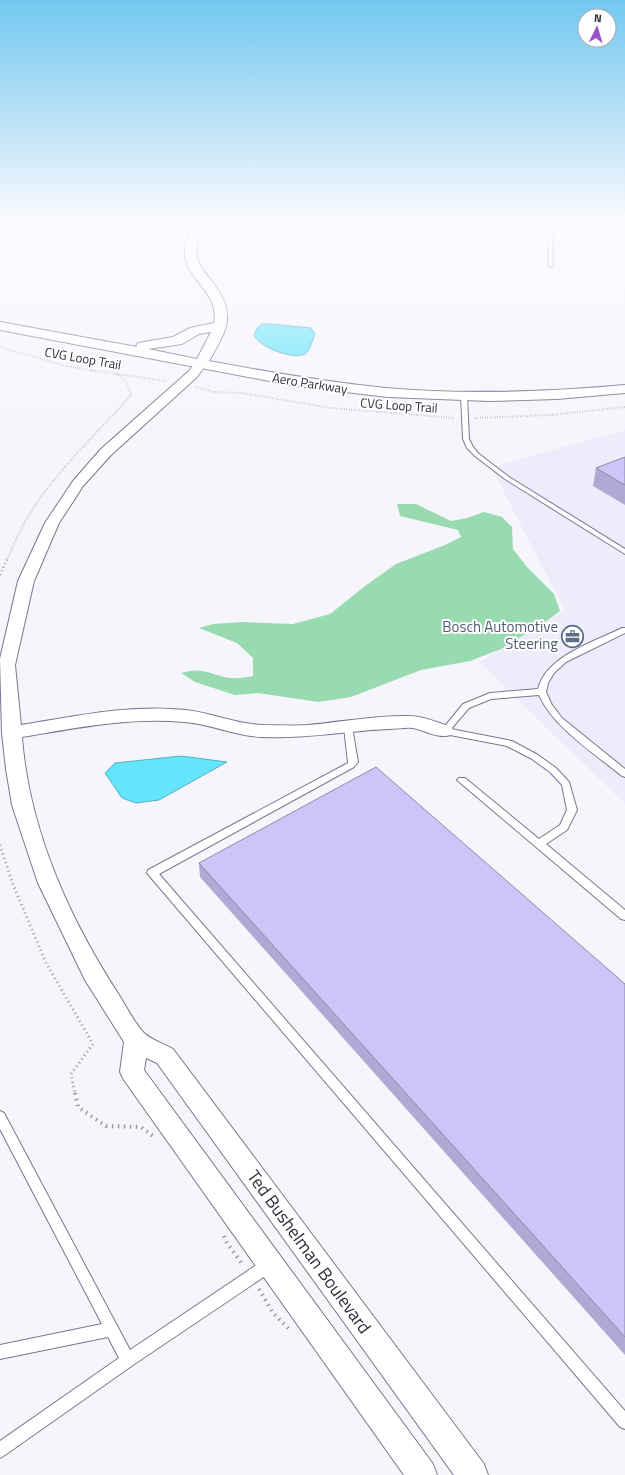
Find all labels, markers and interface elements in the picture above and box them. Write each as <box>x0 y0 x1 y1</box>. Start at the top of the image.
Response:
north arrow <box>577 8 617 48</box>
text: N <box>593 10 602 26</box>
street label: CVG Loop Trail <box>43 341 123 375</box>
street label: Aero Parkway <box>271 367 349 399</box>
street label: CVG Loop Trail <box>360 392 438 418</box>
place label: Bosch Automotive Steering <box>442 615 558 655</box>
office icon: Bosch Automotive Steering <box>560 623 586 649</box>
street label: Ted Bushelman Boulevard <box>241 1164 378 1339</box>

